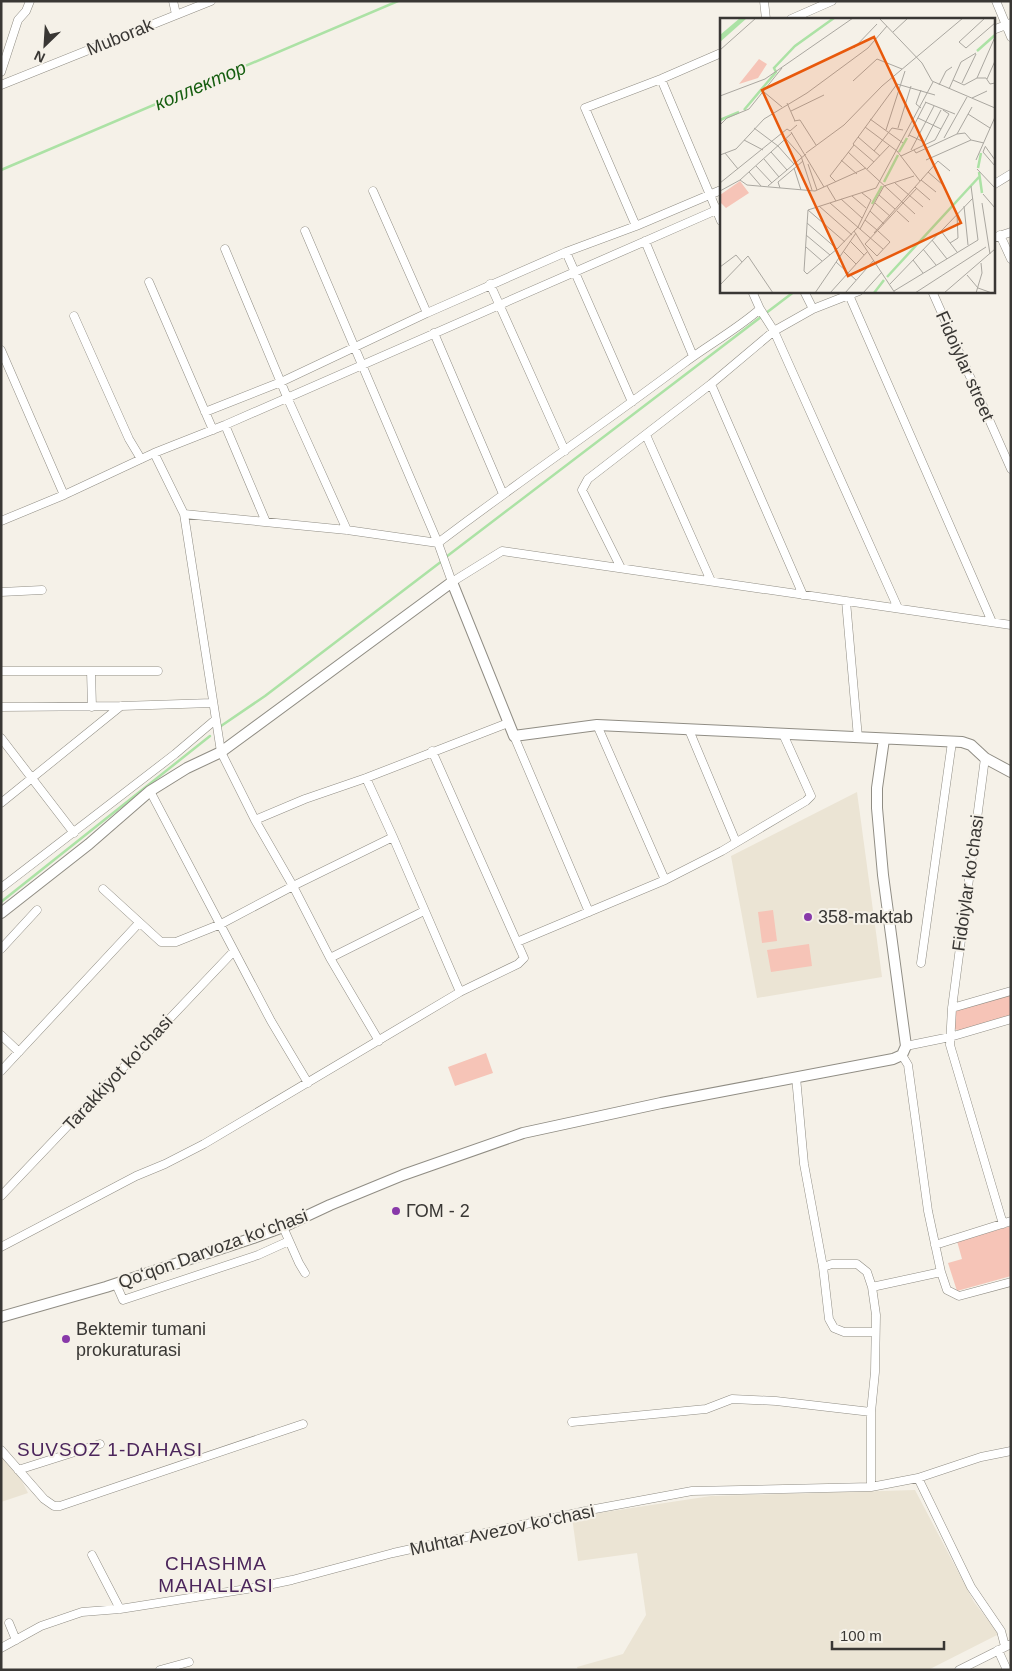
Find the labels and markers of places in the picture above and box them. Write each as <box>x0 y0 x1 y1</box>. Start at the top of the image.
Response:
place label: 358-maktab <box>818 907 913 927</box>
marker: 358-maktab <box>802 911 814 923</box>
place label: ГОМ - 2 <box>406 1201 470 1221</box>
marker: ГОМ - 2 <box>390 1205 402 1217</box>
place label: Bektemir tumani prokuraturasi <box>76 1319 206 1360</box>
marker: Bektemir tumani prokuraturasi <box>60 1333 72 1345</box>

